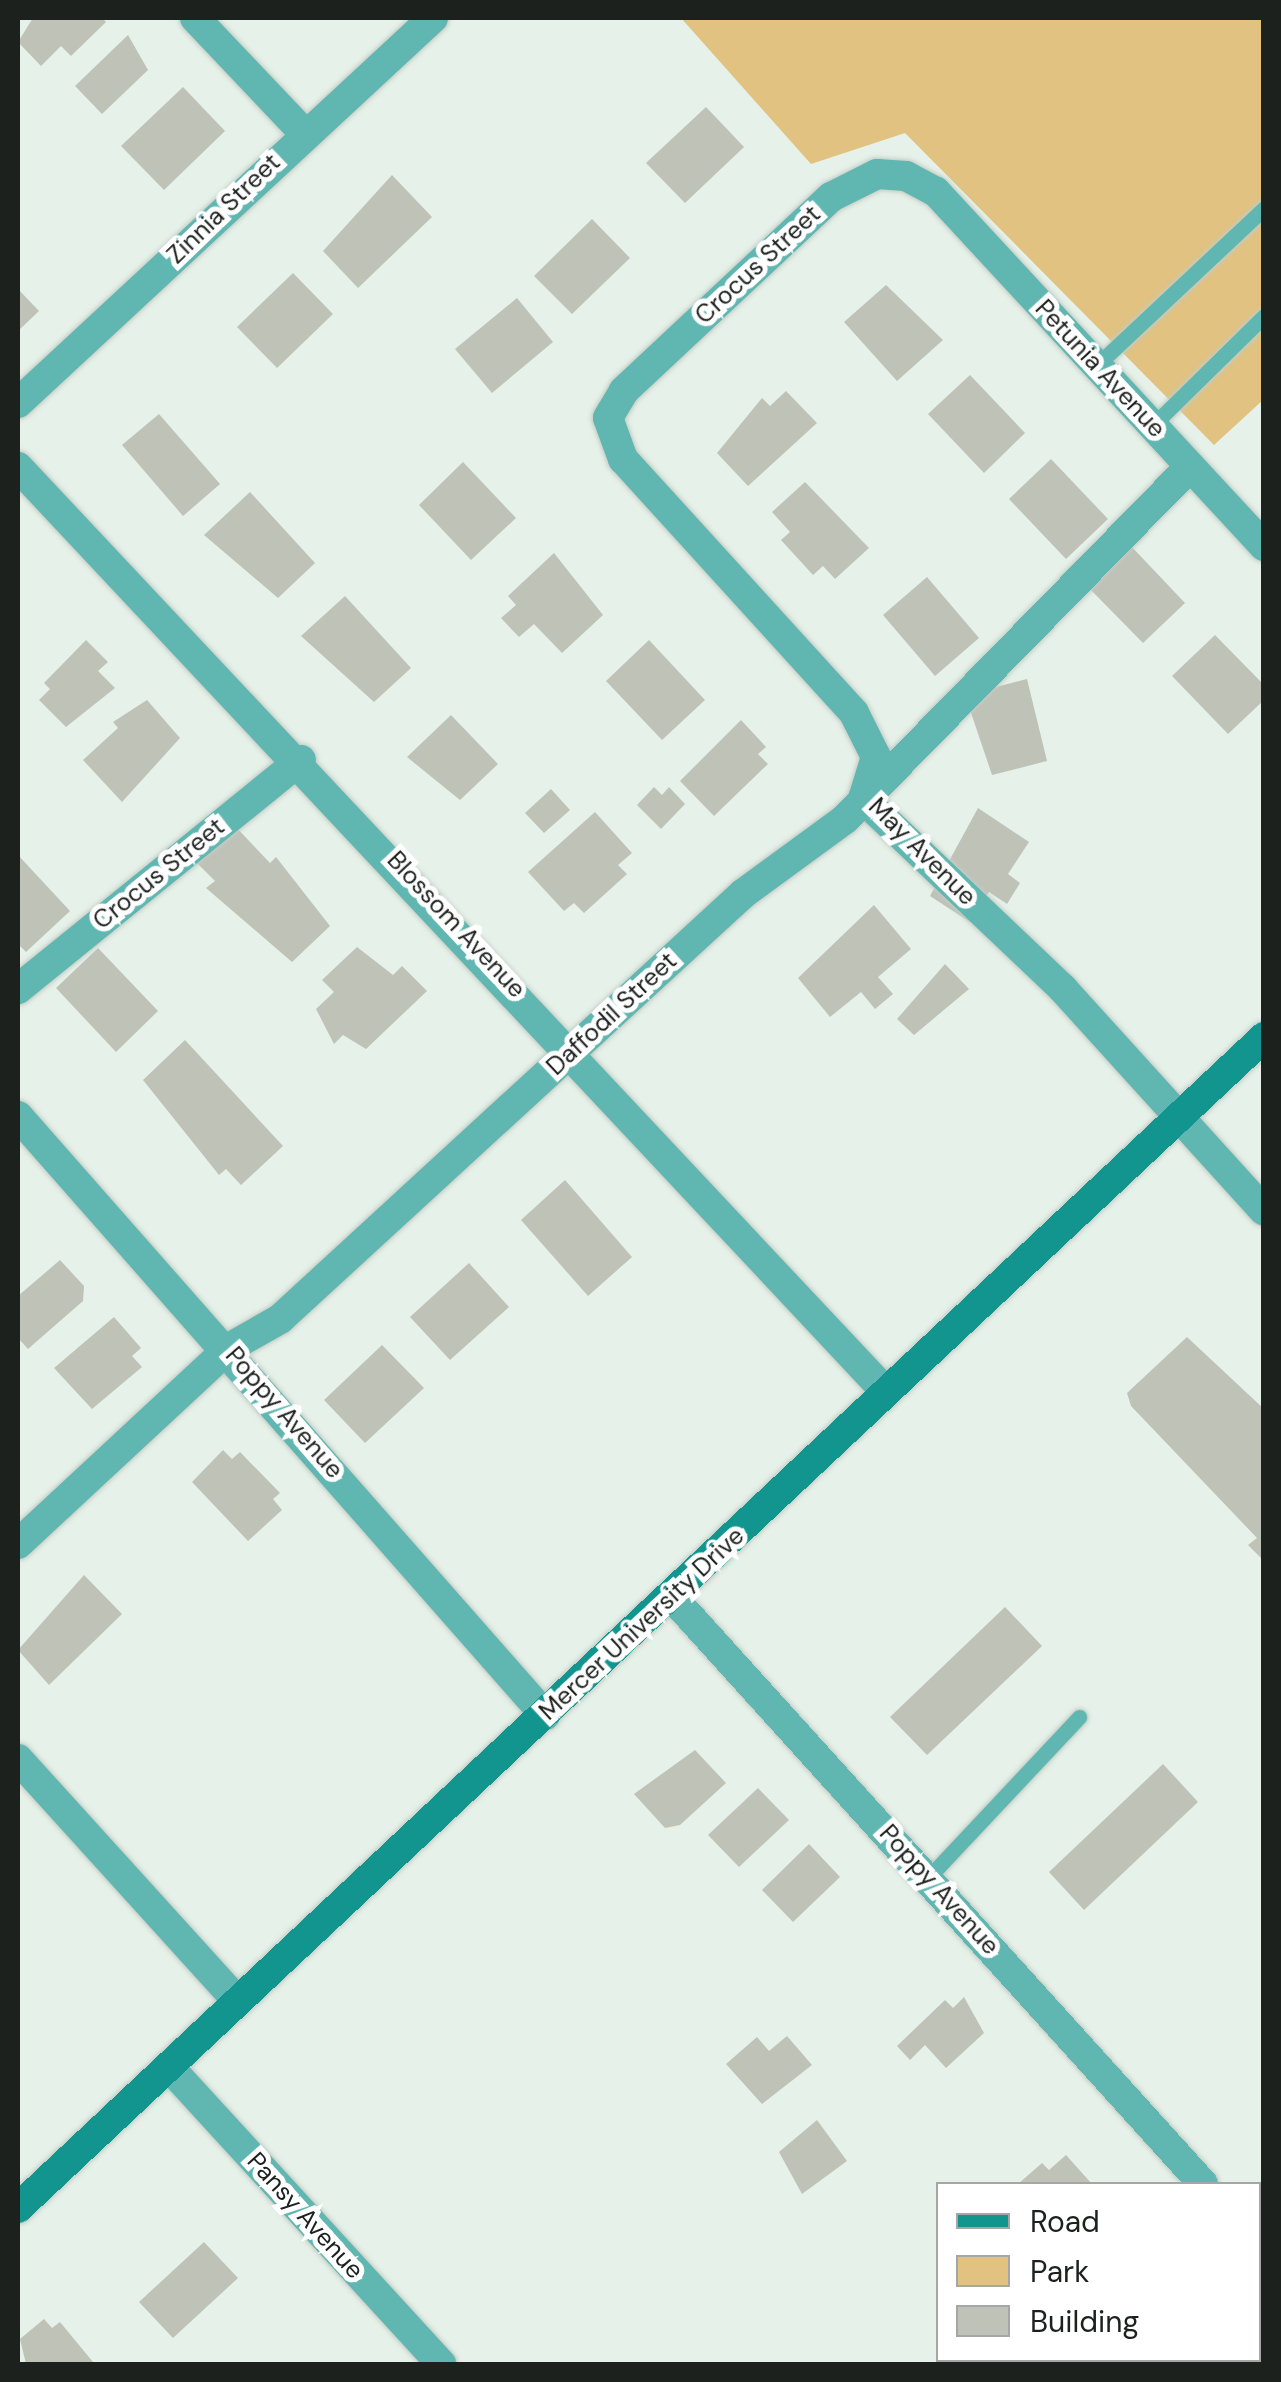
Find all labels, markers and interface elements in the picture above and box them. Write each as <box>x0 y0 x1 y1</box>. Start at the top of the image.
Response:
street label: Zinnia Street <box>161 148 287 270</box>
street label: Crocus Street <box>689 199 827 331</box>
street label: Petunia Avenue <box>1029 294 1171 444</box>
street label: May Avenue <box>862 792 982 912</box>
street label: Crocus Street <box>87 812 231 936</box>
street label: Blossom Avenue <box>380 846 532 1004</box>
street label: Daffodil Street <box>541 946 683 1082</box>
street label: Poppy Avenue <box>219 1341 349 1485</box>
street label: Mercer University Drive <box>533 1521 751 1727</box>
street label: Poppy Avenue <box>873 1819 1005 1961</box>
street label: Pansy Avenue <box>241 2147 369 2285</box>
legend <box>936 2182 1261 2362</box>
text: Road <box>1030 2202 1100 2241</box>
text: Park <box>1030 2252 1089 2291</box>
text: Building <box>1030 2302 1139 2341</box>

